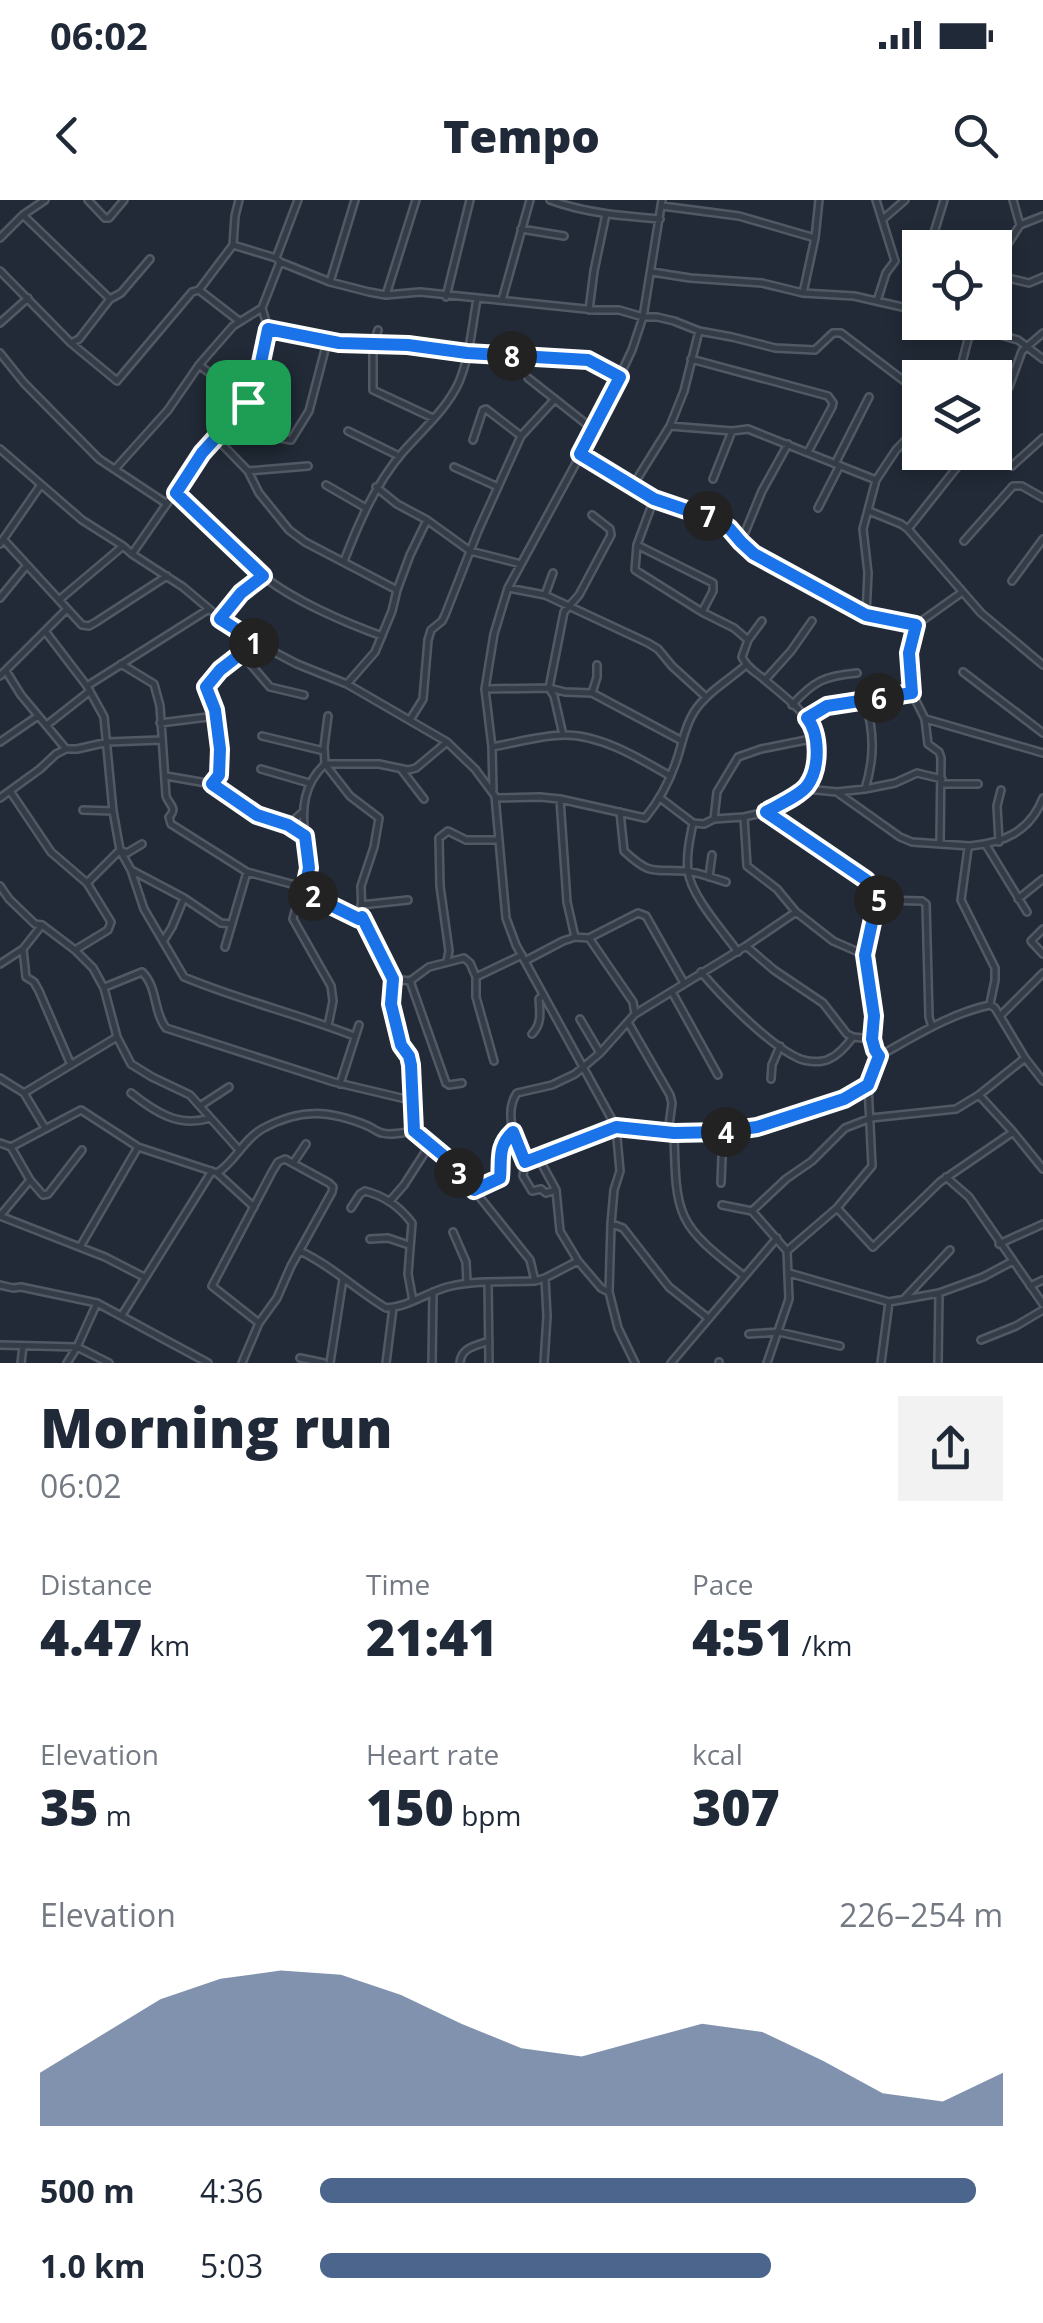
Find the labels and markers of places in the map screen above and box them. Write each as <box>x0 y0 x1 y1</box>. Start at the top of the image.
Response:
pin: 8 <box>487 331 537 381</box>
pin <box>206 360 291 445</box>
pin: 7 <box>683 491 733 541</box>
pin: 1 <box>229 618 279 668</box>
pin: 6 <box>854 673 904 723</box>
pin: 2 <box>288 871 338 921</box>
pin: 5 <box>854 875 904 925</box>
pin: 4 <box>701 1107 751 1157</box>
pin: 3 <box>434 1148 484 1198</box>

